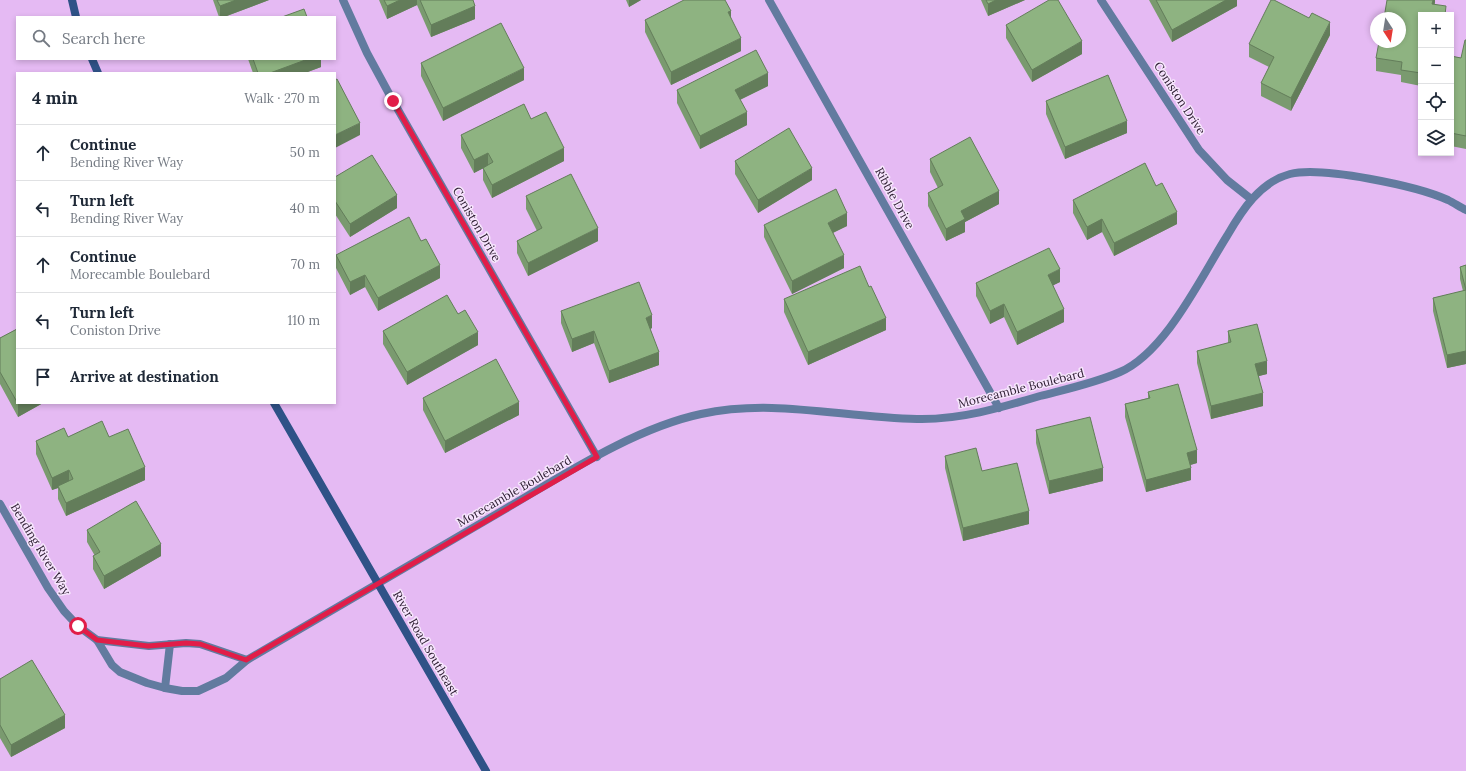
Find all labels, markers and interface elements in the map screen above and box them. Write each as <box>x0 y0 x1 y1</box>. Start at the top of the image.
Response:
north arrow <box>1370 12 1406 48</box>
map controls <box>1418 12 1454 156</box>
button: + <box>1418 12 1454 48</box>
search box <box>16 16 336 60</box>
icon: search <box>30 27 52 49</box>
text: Search here <box>62 29 145 48</box>
button: − <box>1418 48 1454 84</box>
street label: Coniston Drive <box>1151 59 1209 138</box>
button: locate <box>1418 84 1454 120</box>
text: 4 min <box>32 87 78 109</box>
text: Walk · 270 m <box>244 90 320 107</box>
route end <box>384 92 402 110</box>
button: layers <box>1418 120 1454 156</box>
text: Continue <box>70 135 136 154</box>
icon: ahead <box>32 142 54 164</box>
text: 50 m <box>290 144 320 161</box>
text: Bending River Way <box>70 154 183 171</box>
street label: Ribble Drive <box>872 165 918 232</box>
street label: Coniston Drive <box>450 184 505 264</box>
text: Turn left <box>70 191 134 210</box>
icon: left <box>32 198 54 220</box>
text: 40 m <box>290 200 320 217</box>
text: Bending River Way <box>70 210 183 227</box>
text: Continue <box>70 247 136 266</box>
icon: ahead <box>32 254 54 276</box>
text: 70 m <box>291 256 320 273</box>
text: Morecamble Boulebard <box>70 266 210 283</box>
text: Turn left <box>70 303 134 322</box>
icon: left <box>32 310 54 332</box>
text: 110 m <box>287 312 320 329</box>
text: Coniston Drive <box>70 322 161 339</box>
street label: Morecamble Boulebard <box>956 365 1086 411</box>
icon: arrive <box>32 366 54 388</box>
text: Arrive at destination <box>70 367 219 386</box>
street label: Morecamble Boulebard <box>454 452 574 530</box>
street label: Bending River Way <box>8 500 75 598</box>
street label: River Road Southeast <box>390 588 462 698</box>
route start <box>69 617 87 635</box>

